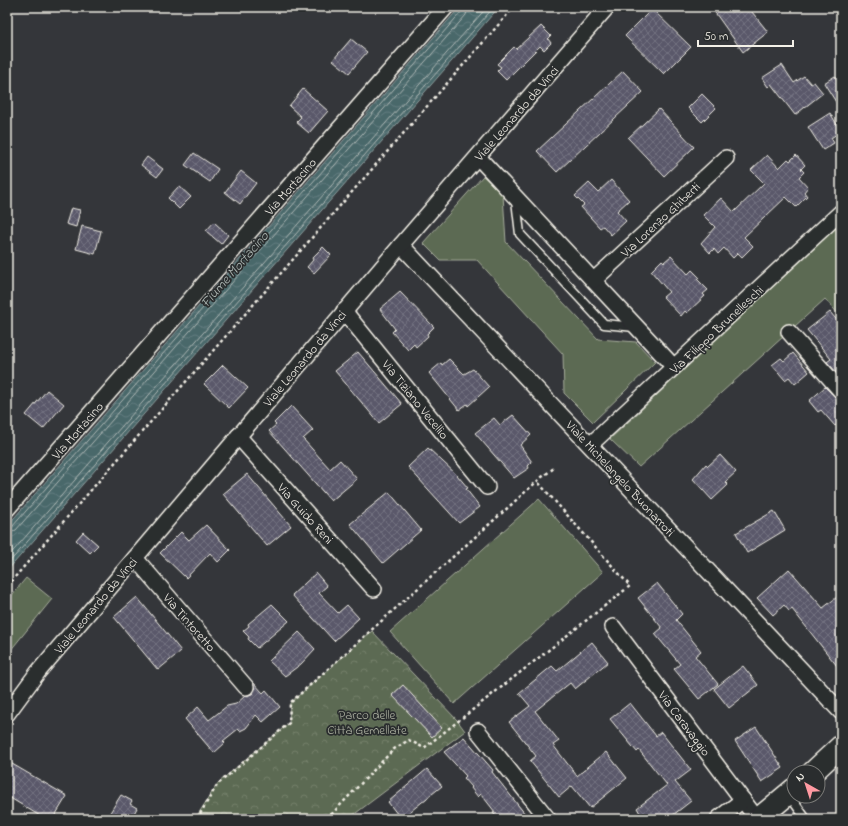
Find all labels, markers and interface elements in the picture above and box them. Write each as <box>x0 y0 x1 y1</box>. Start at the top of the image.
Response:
scale bar <box>698 22 793 48</box>
text: 50 m <box>704 28 728 46</box>
street label: Viale Leonardo da Vinci <box>470 62 564 167</box>
street label: Via Mortacino <box>260 154 322 221</box>
street label: Via Lorenzo Ghiberti <box>616 178 705 263</box>
water label: Fiume Mortacino <box>196 227 275 313</box>
street label: Via Filippo Brunelleschi <box>665 281 768 379</box>
street label: Viale Leonardo da Vinci <box>258 307 351 412</box>
street label: Via Tiziano Vecellio <box>376 355 453 444</box>
street label: Via Mortacino <box>47 398 109 465</box>
street label: Viale Michelangelo Buonarroti <box>559 416 679 542</box>
street label: Via Guido Reni <box>272 479 337 549</box>
street label: Viale Leonardo da Vinci <box>49 554 142 659</box>
street label: Via Tintoretto <box>157 589 220 657</box>
street label: Via Caravaggio <box>652 686 715 761</box>
park label: Parco delle Città Gemellate <box>327 706 407 740</box>
north arrow <box>786 764 826 804</box>
text: N <box>792 768 808 786</box>

